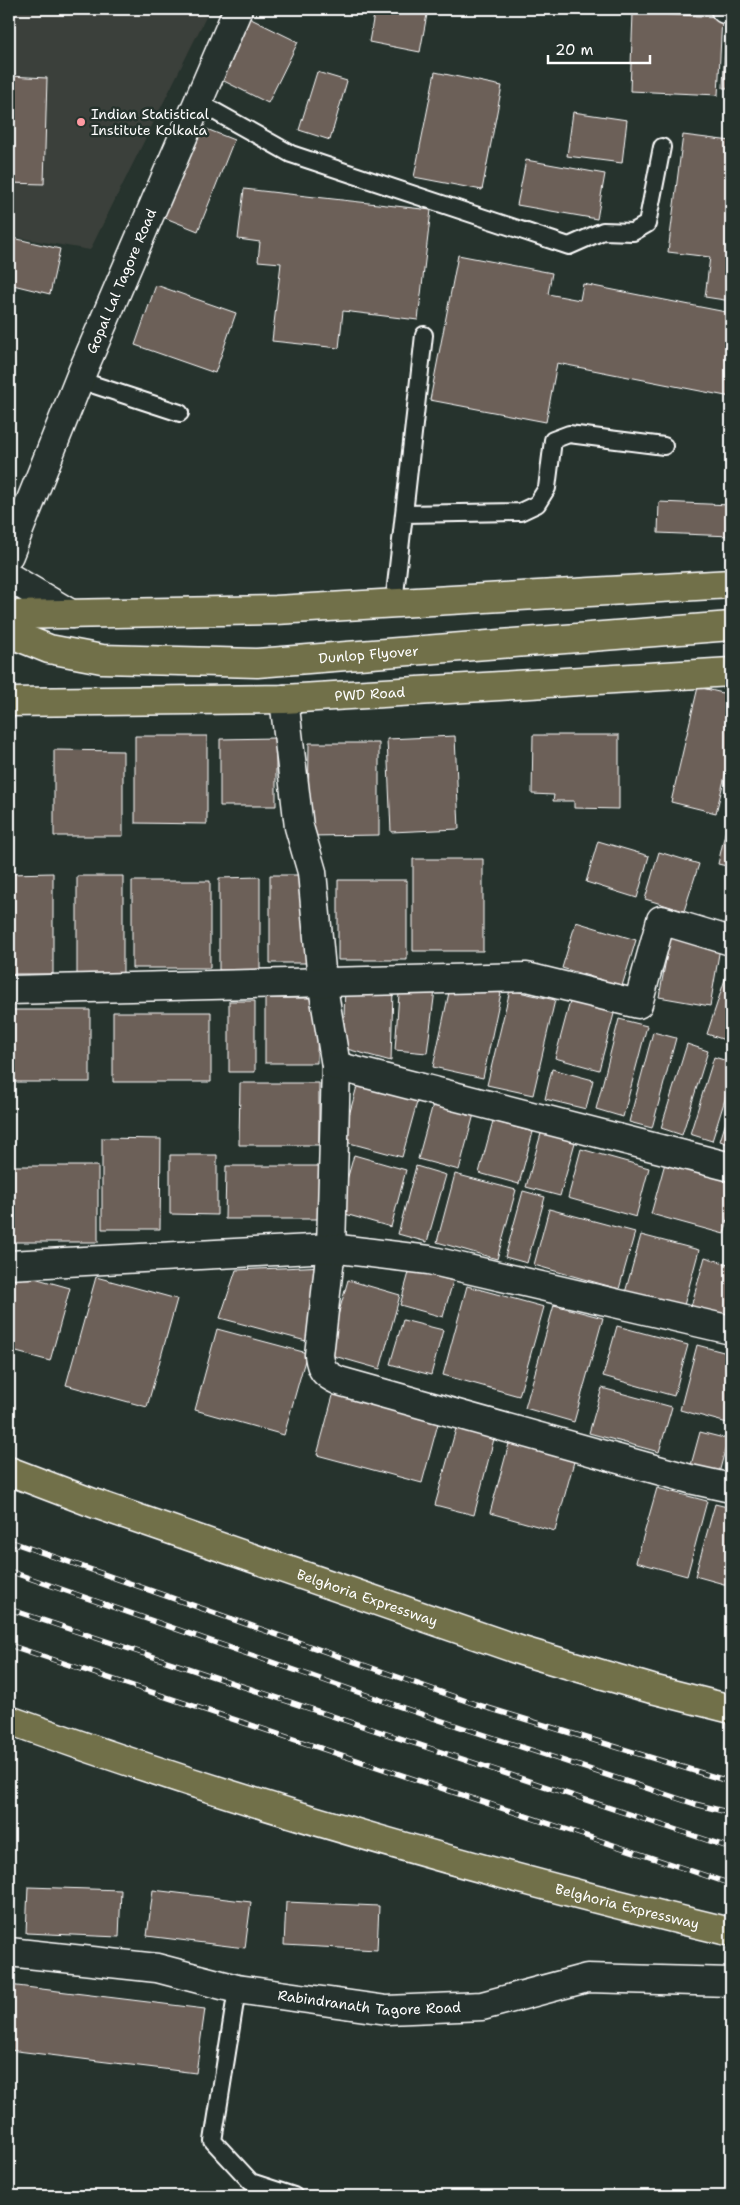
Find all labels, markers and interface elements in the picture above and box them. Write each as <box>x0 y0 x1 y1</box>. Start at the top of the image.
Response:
scale bar <box>548 32 650 64</box>
text: 20 m <box>555 40 594 60</box>
place label: Indian Statistical Institute Kolkata <box>91 105 210 139</box>
marker: Indian Statistical Institute Kolkata <box>75 116 87 128</box>
street label: Gopal Lal Tagore Road <box>82 206 160 356</box>
street label: Dunlop Flyover <box>318 641 420 667</box>
street label: PWD Road <box>334 683 406 705</box>
street label: Belghoria Expressway <box>294 1565 440 1630</box>
street label: Belghoria Expressway <box>553 1880 701 1933</box>
street label: Rabindranath Tagore Road <box>277 1986 461 2019</box>

